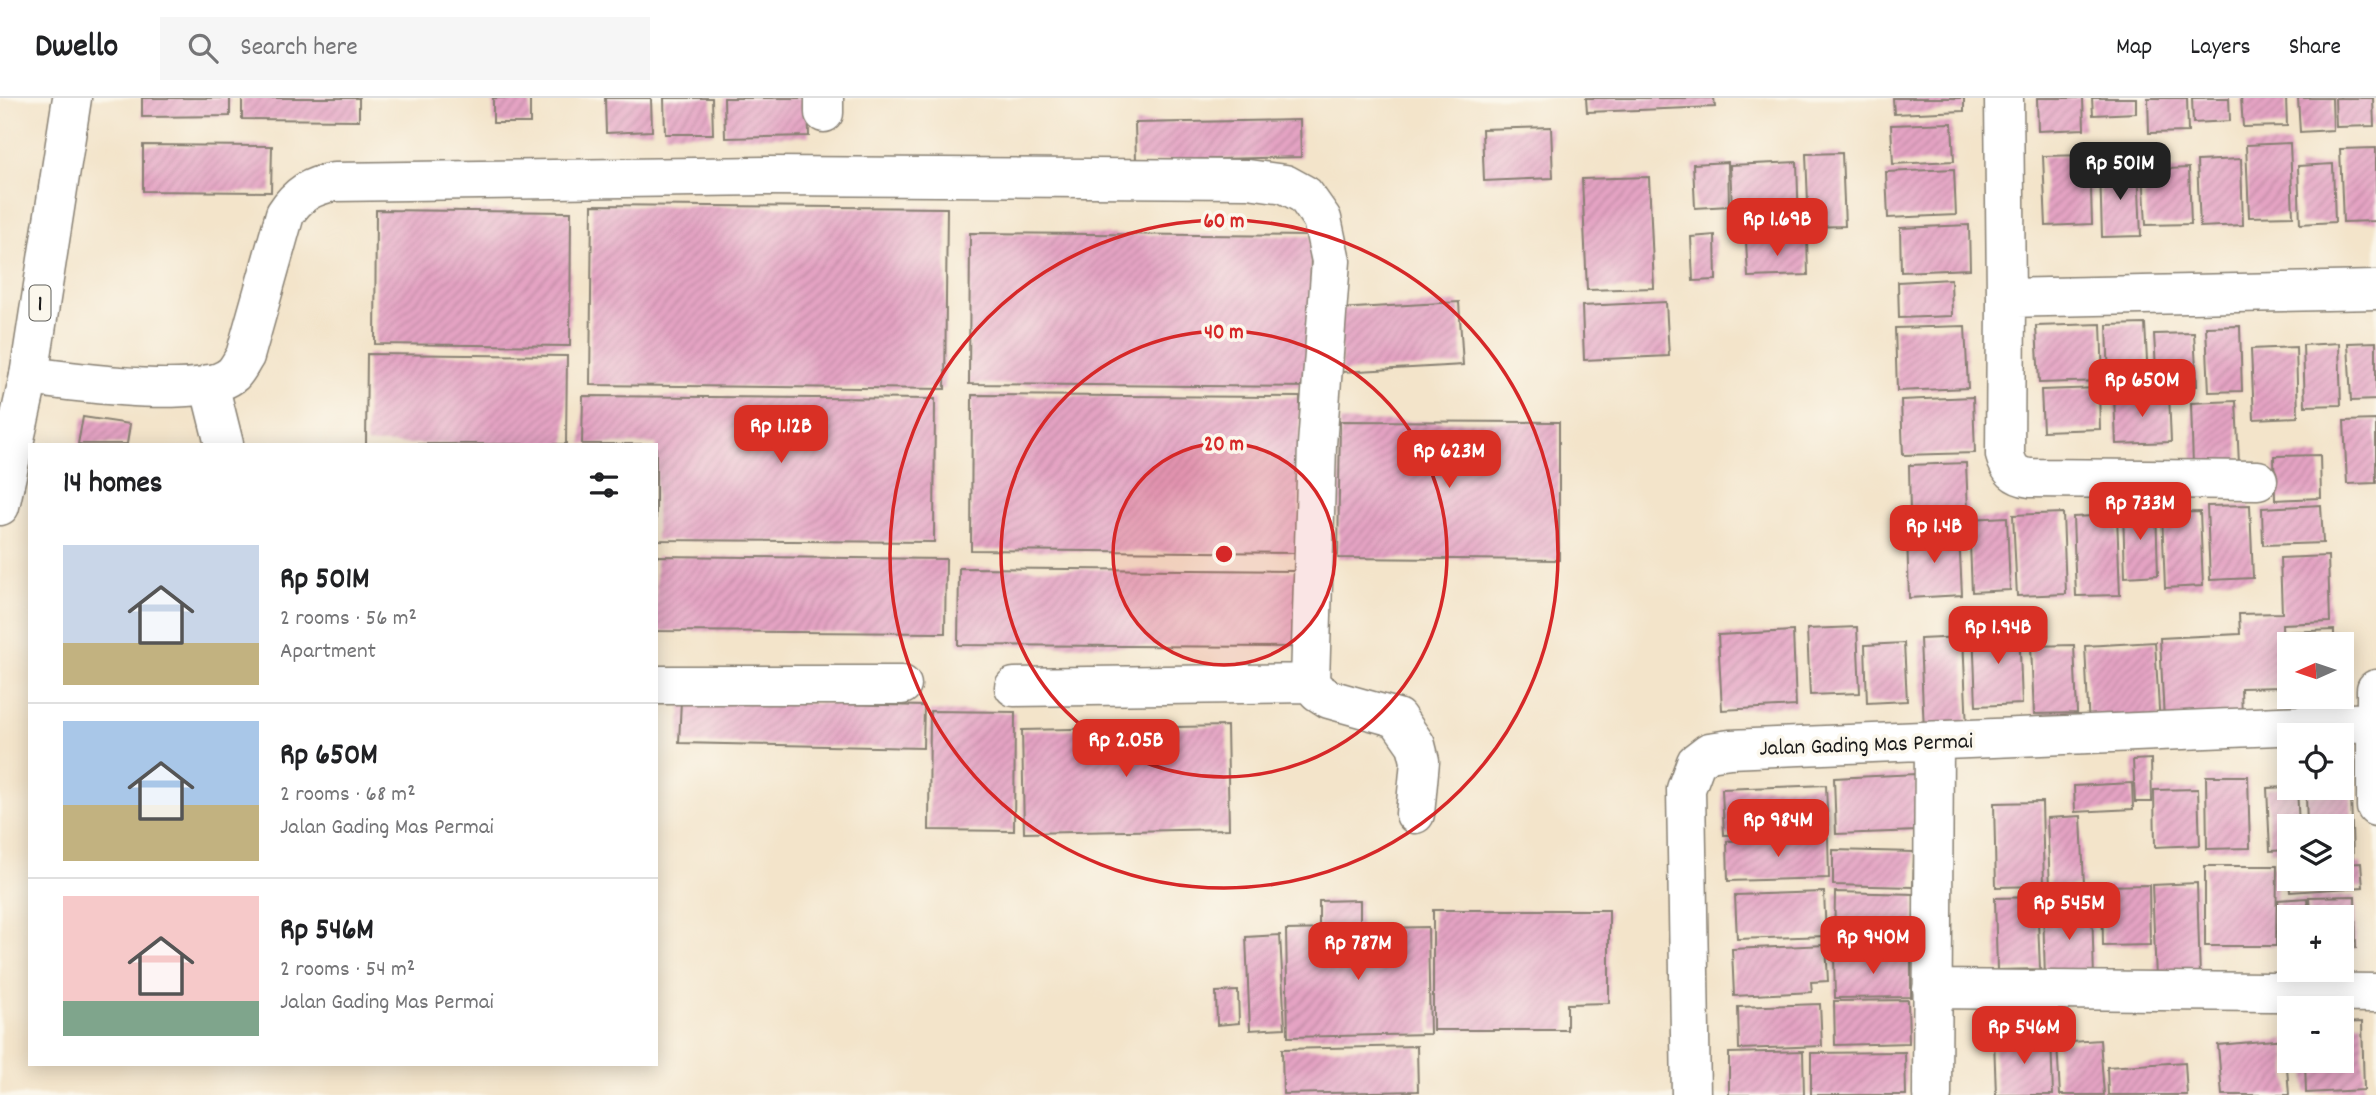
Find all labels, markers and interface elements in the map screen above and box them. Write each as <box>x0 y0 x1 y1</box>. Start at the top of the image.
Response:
search box <box>160 17 650 80</box>
text: Dwello <box>35 25 118 72</box>
icon: search <box>184 29 222 67</box>
text: Search here <box>240 30 358 67</box>
text: Map <box>2116 31 2152 65</box>
text: Layers <box>2190 31 2251 65</box>
text: Share <box>2289 31 2341 65</box>
pin: Rp 501M <box>2055 142 2185 202</box>
text: Rp 501M <box>2086 148 2154 181</box>
pin: Rp 1.69B <box>1705 198 1849 258</box>
text: Rp 1.69B <box>1743 204 1811 237</box>
text: 60 m <box>1204 208 1244 238</box>
road number: 1 <box>30 286 50 320</box>
text: 40 m <box>1204 319 1244 349</box>
pin: Rp 650M <box>2077 360 2207 419</box>
text: Rp 650M <box>2104 365 2180 398</box>
pin: Rp 1.12B <box>709 406 853 465</box>
text: Rp 1.12B <box>750 411 812 444</box>
pin: Rp 623M <box>1384 430 1514 490</box>
text: 20 m <box>1204 431 1244 461</box>
text: Rp 623M <box>1413 436 1485 469</box>
text: 14 homes <box>63 464 162 507</box>
icon: filters <box>585 466 623 504</box>
pin: Rp 733M <box>2075 482 2205 542</box>
text: Rp 733M <box>2105 488 2175 521</box>
pin: Rp 1.4B <box>1869 505 1999 565</box>
text: Rp 1.4B <box>1906 511 1962 544</box>
centre of rings <box>1212 542 1236 566</box>
text: Rp 501M <box>280 560 370 603</box>
icon: home <box>119 573 203 657</box>
text: 2 rooms · 56 m² <box>280 603 417 636</box>
pin: Rp 1.94B <box>1926 606 2070 666</box>
text: Rp 1.94B <box>1965 612 2031 645</box>
north arrow <box>2277 632 2354 709</box>
map controls <box>2277 632 2354 1073</box>
text: Apartment <box>280 636 376 669</box>
pin: Rp 2.05B <box>1054 720 1198 779</box>
button: locate <box>2277 723 2354 800</box>
text: Rp 2.05B <box>1088 725 1164 758</box>
street label: Jalan Gading Mas Permai <box>1759 726 1974 767</box>
text: Rp 650M <box>280 736 378 779</box>
icon: home <box>119 749 203 833</box>
text: 2 rooms · 68 m² <box>280 779 416 812</box>
pin: Rp 984M <box>1713 800 1843 859</box>
text: Rp 984M <box>1743 805 1813 838</box>
text: Jalan Gading Mas Permai <box>280 812 494 845</box>
button: layers <box>2277 814 2354 891</box>
pin: Rp 545M <box>2004 882 2134 942</box>
text: Rp 545M <box>2033 888 2105 921</box>
button: + <box>2277 905 2354 982</box>
text: Rp 546M <box>280 911 374 954</box>
pin: Rp 940M <box>1808 916 1938 976</box>
pin: Rp 787M <box>1293 922 1423 982</box>
text: Rp 940M <box>1836 922 1910 955</box>
icon: home <box>119 924 203 1008</box>
text: Rp 787M <box>1324 928 1392 961</box>
text: 2 rooms · 54 m² <box>280 954 415 987</box>
text: Jalan Gading Mas Permai <box>280 987 494 1020</box>
button: − <box>2277 996 2354 1073</box>
pin: Rp 546M <box>1959 1006 2089 1066</box>
text: Rp 546M <box>1988 1012 2060 1045</box>

